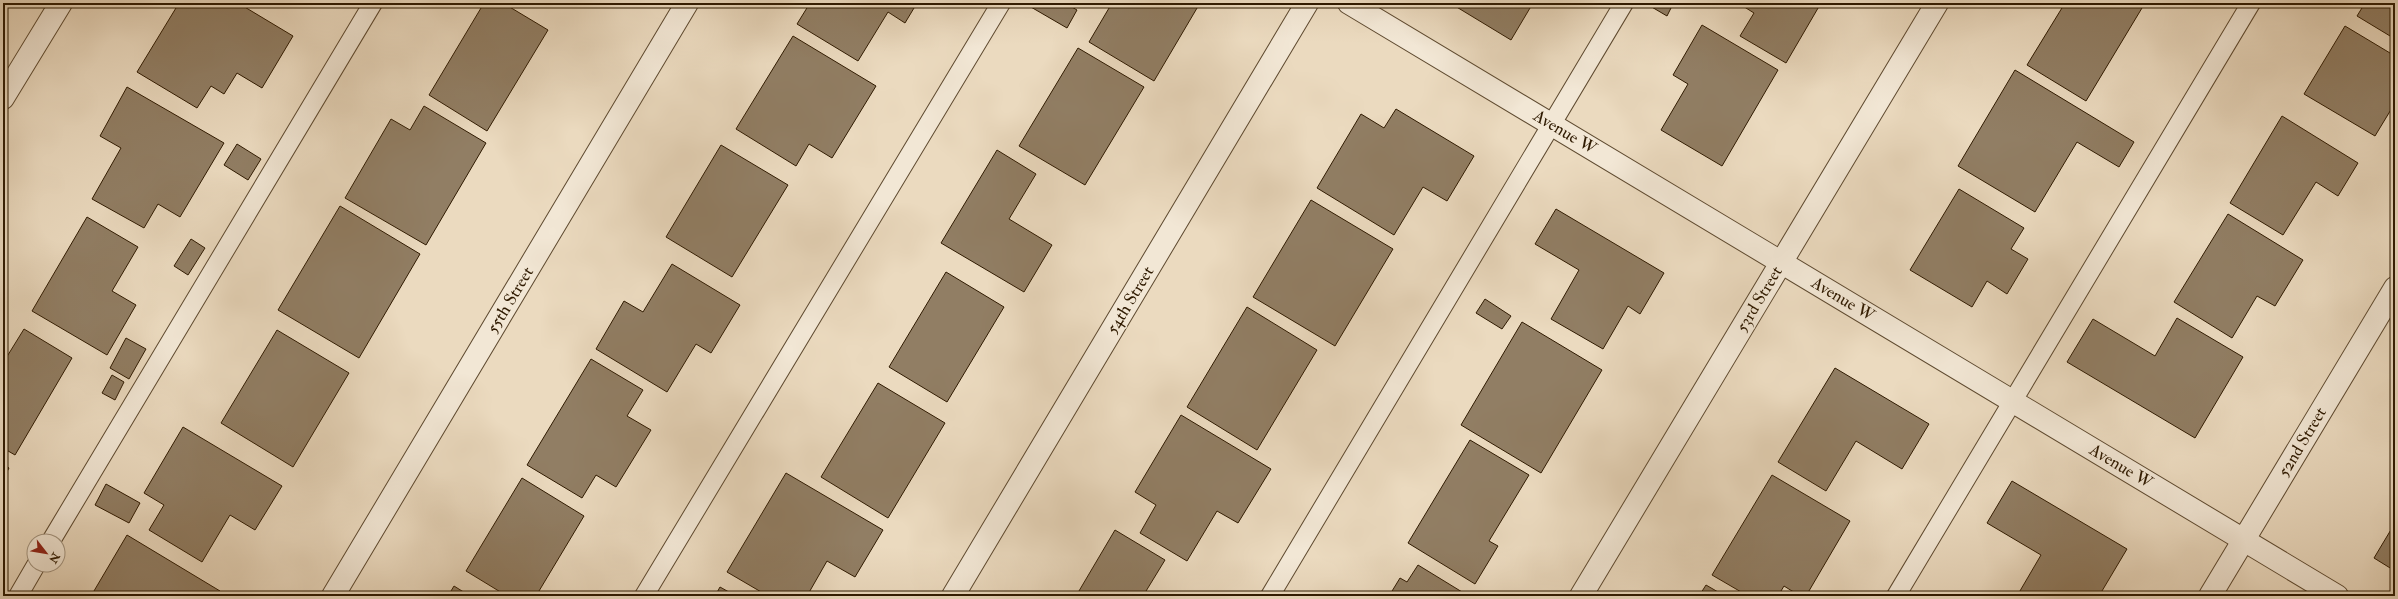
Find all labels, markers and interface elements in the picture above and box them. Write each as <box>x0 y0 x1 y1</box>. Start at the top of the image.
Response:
street label: Avenue W <box>1529 104 1601 159</box>
street label: 55th Street <box>482 262 538 337</box>
street label: 54th Street <box>1102 262 1159 338</box>
street label: 53rd Street <box>1731 262 1787 336</box>
street label: Avenue W <box>1807 271 1879 326</box>
street label: 52nd Street <box>2273 403 2331 481</box>
street label: Avenue W <box>2085 438 2157 493</box>
north arrow <box>26 533 66 573</box>
text: N <box>45 549 63 566</box>

